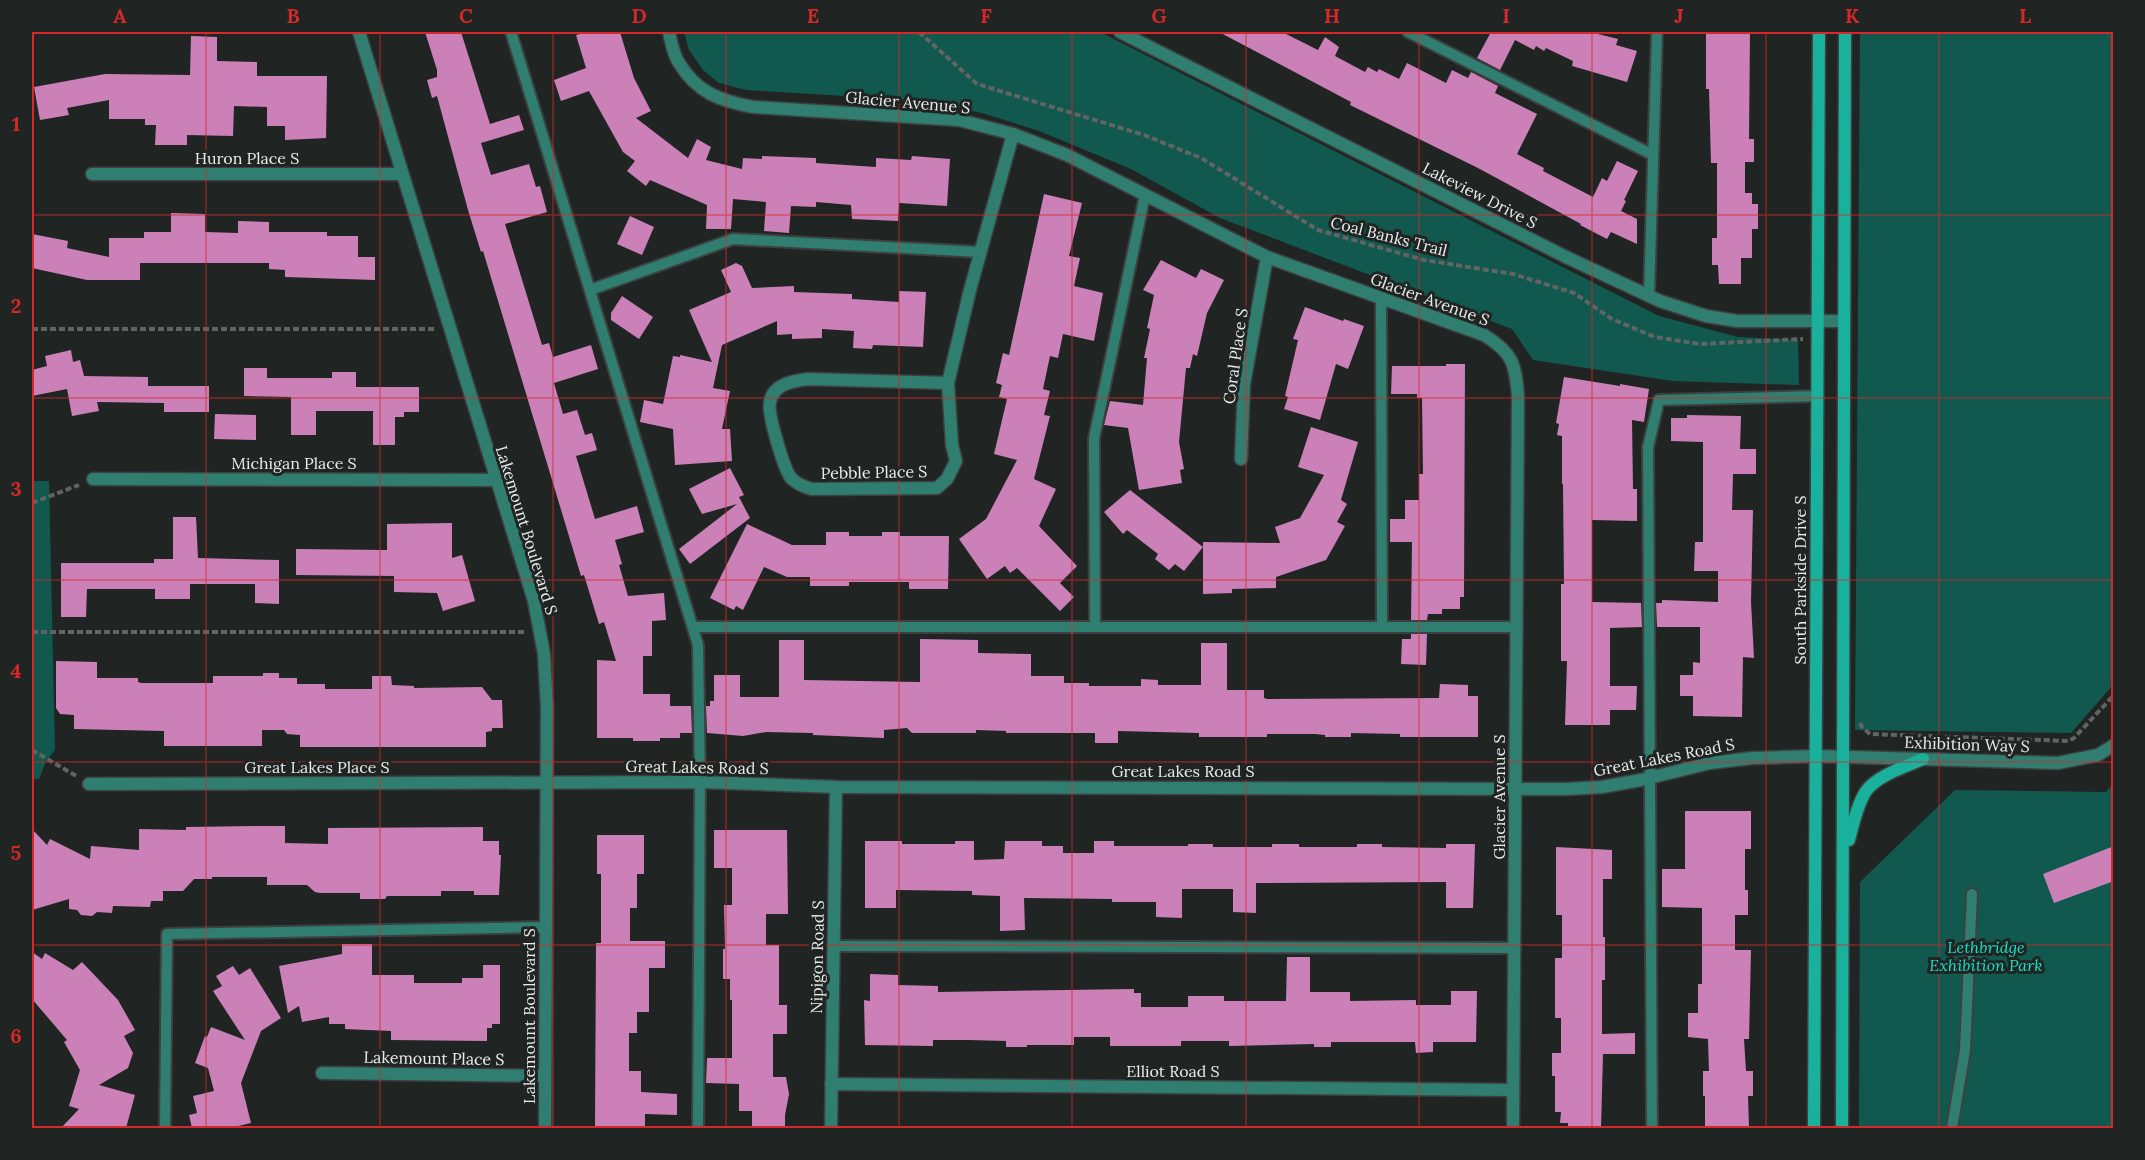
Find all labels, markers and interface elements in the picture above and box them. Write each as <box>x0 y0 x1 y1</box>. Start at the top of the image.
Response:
text: A <box>113 3 127 28</box>
text: B <box>286 3 300 28</box>
text: C <box>459 3 473 28</box>
text: D <box>631 3 647 28</box>
text: E <box>807 3 819 28</box>
text: F <box>980 3 992 28</box>
text: G <box>1151 3 1167 28</box>
text: H <box>1324 3 1340 28</box>
text: I <box>1502 3 1510 28</box>
text: J <box>1674 3 1684 28</box>
text: K <box>1845 3 1860 28</box>
text: L <box>2019 3 2031 28</box>
street label: Glacier Avenue S <box>845 87 971 117</box>
text: 1 <box>12 111 20 136</box>
street label: Huron Place S <box>195 148 299 168</box>
street label: Lakeview Drive S <box>1419 157 1541 233</box>
street label: Coal Banks Trail <box>1329 212 1449 260</box>
street label: Glacier Avenue S <box>1368 268 1492 330</box>
text: 2 <box>11 293 21 318</box>
street label: Coral Place S <box>1218 307 1252 405</box>
street label: Lakemount Boulevard S <box>492 443 562 617</box>
street label: Michigan Place S <box>231 453 357 473</box>
street label: Pebble Place S <box>821 461 927 483</box>
text: 3 <box>10 476 22 501</box>
street label: South Parkside Drive S <box>1790 496 1810 664</box>
text: 4 <box>11 658 22 683</box>
street label: Exhibition Way S <box>1904 732 2030 756</box>
street label: Glacier Avenue S <box>1489 734 1509 860</box>
street label: Great Lakes Road S <box>1592 734 1736 780</box>
street label: Great Lakes Road S <box>625 756 769 778</box>
street label: Great Lakes Place S <box>244 757 390 777</box>
street label: Great Lakes Road S <box>1111 761 1255 781</box>
text: 5 <box>11 840 22 865</box>
street label: Nipigon Road S <box>806 900 828 1014</box>
street label: Lakemount Boulevard S <box>519 928 539 1104</box>
park label: Lethbridge Exhibition Park <box>1929 937 2043 975</box>
text: 6 <box>10 1023 22 1048</box>
street label: Lakemount Place S <box>363 1047 505 1069</box>
street label: Elliot Road S <box>1126 1061 1220 1081</box>

